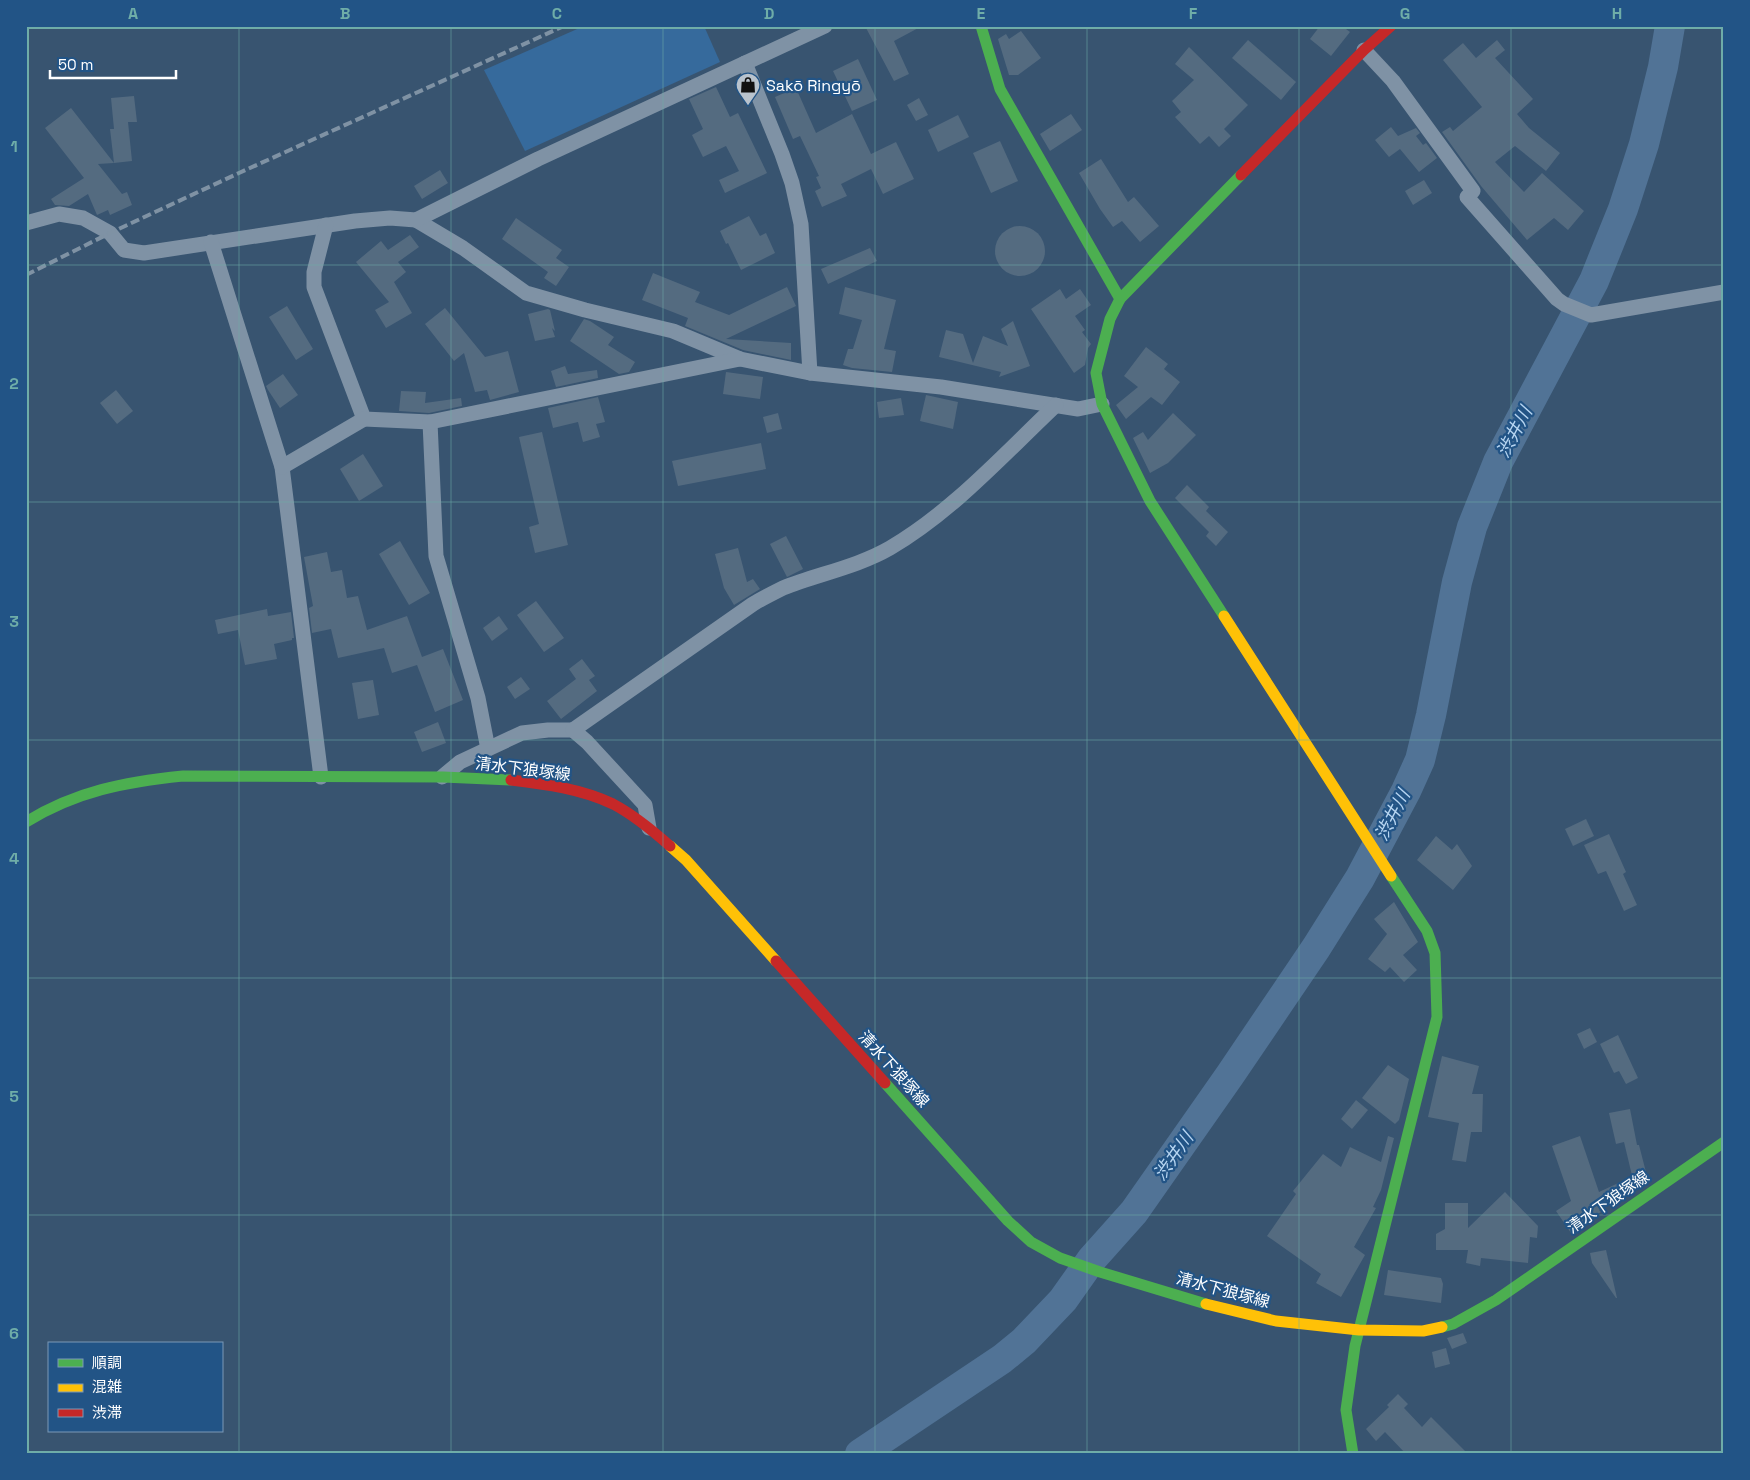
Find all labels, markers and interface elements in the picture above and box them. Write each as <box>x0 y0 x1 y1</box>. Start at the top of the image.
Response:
text: A <box>128 3 138 24</box>
text: B <box>340 3 350 24</box>
text: C <box>552 3 562 24</box>
text: D <box>764 3 774 24</box>
text: E <box>977 3 986 24</box>
text: F <box>1189 3 1198 24</box>
text: G <box>1400 3 1410 24</box>
text: H <box>1612 3 1622 24</box>
scale bar <box>50 48 176 80</box>
text: 50 m <box>58 55 93 74</box>
shop icon: Sakō Ringyō <box>735 72 761 106</box>
place label: Sakō Ringyō <box>766 75 861 96</box>
text: 1 <box>10 136 18 157</box>
text: 2 <box>9 373 19 394</box>
water label: 渋井川 <box>1491 401 1538 461</box>
text: 3 <box>9 611 19 632</box>
street label: 清水下狼塚線 <box>474 753 572 785</box>
water label: 渋井川 <box>1369 784 1415 844</box>
text: 4 <box>9 848 19 869</box>
street label: 清水下狼塚線 <box>854 1026 934 1112</box>
text: 5 <box>9 1086 19 1107</box>
water label: 渋井川 <box>1148 1126 1199 1185</box>
street label: 清水下狼塚線 <box>1563 1166 1653 1238</box>
street label: 清水下狼塚線 <box>1174 1267 1272 1313</box>
text: 6 <box>9 1323 19 1344</box>
legend <box>48 1342 222 1432</box>
text: 順調 <box>92 1353 122 1372</box>
text: 混雑 <box>92 1377 122 1396</box>
text: 渋滞 <box>92 1403 122 1422</box>

